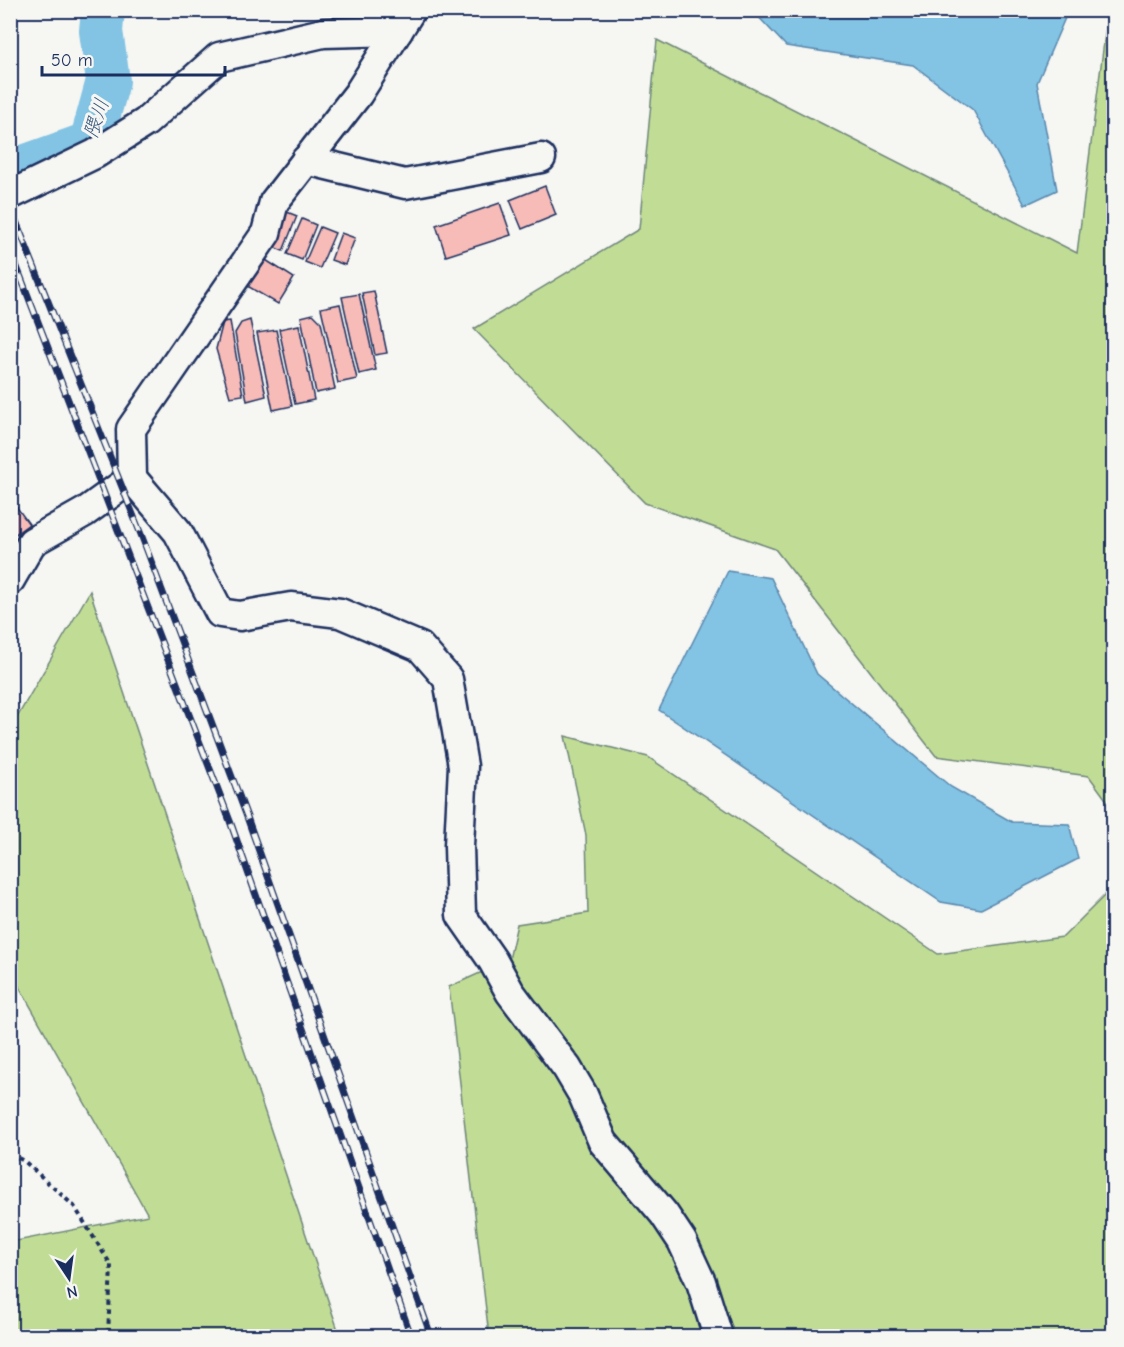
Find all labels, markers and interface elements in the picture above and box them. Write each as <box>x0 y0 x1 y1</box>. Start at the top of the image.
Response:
scale bar <box>42 39 225 77</box>
text: 50 m <box>51 50 93 71</box>
water label: 隈川 <box>79 96 114 141</box>
north arrow <box>39 1248 99 1308</box>
text: N <box>65 1282 79 1302</box>

